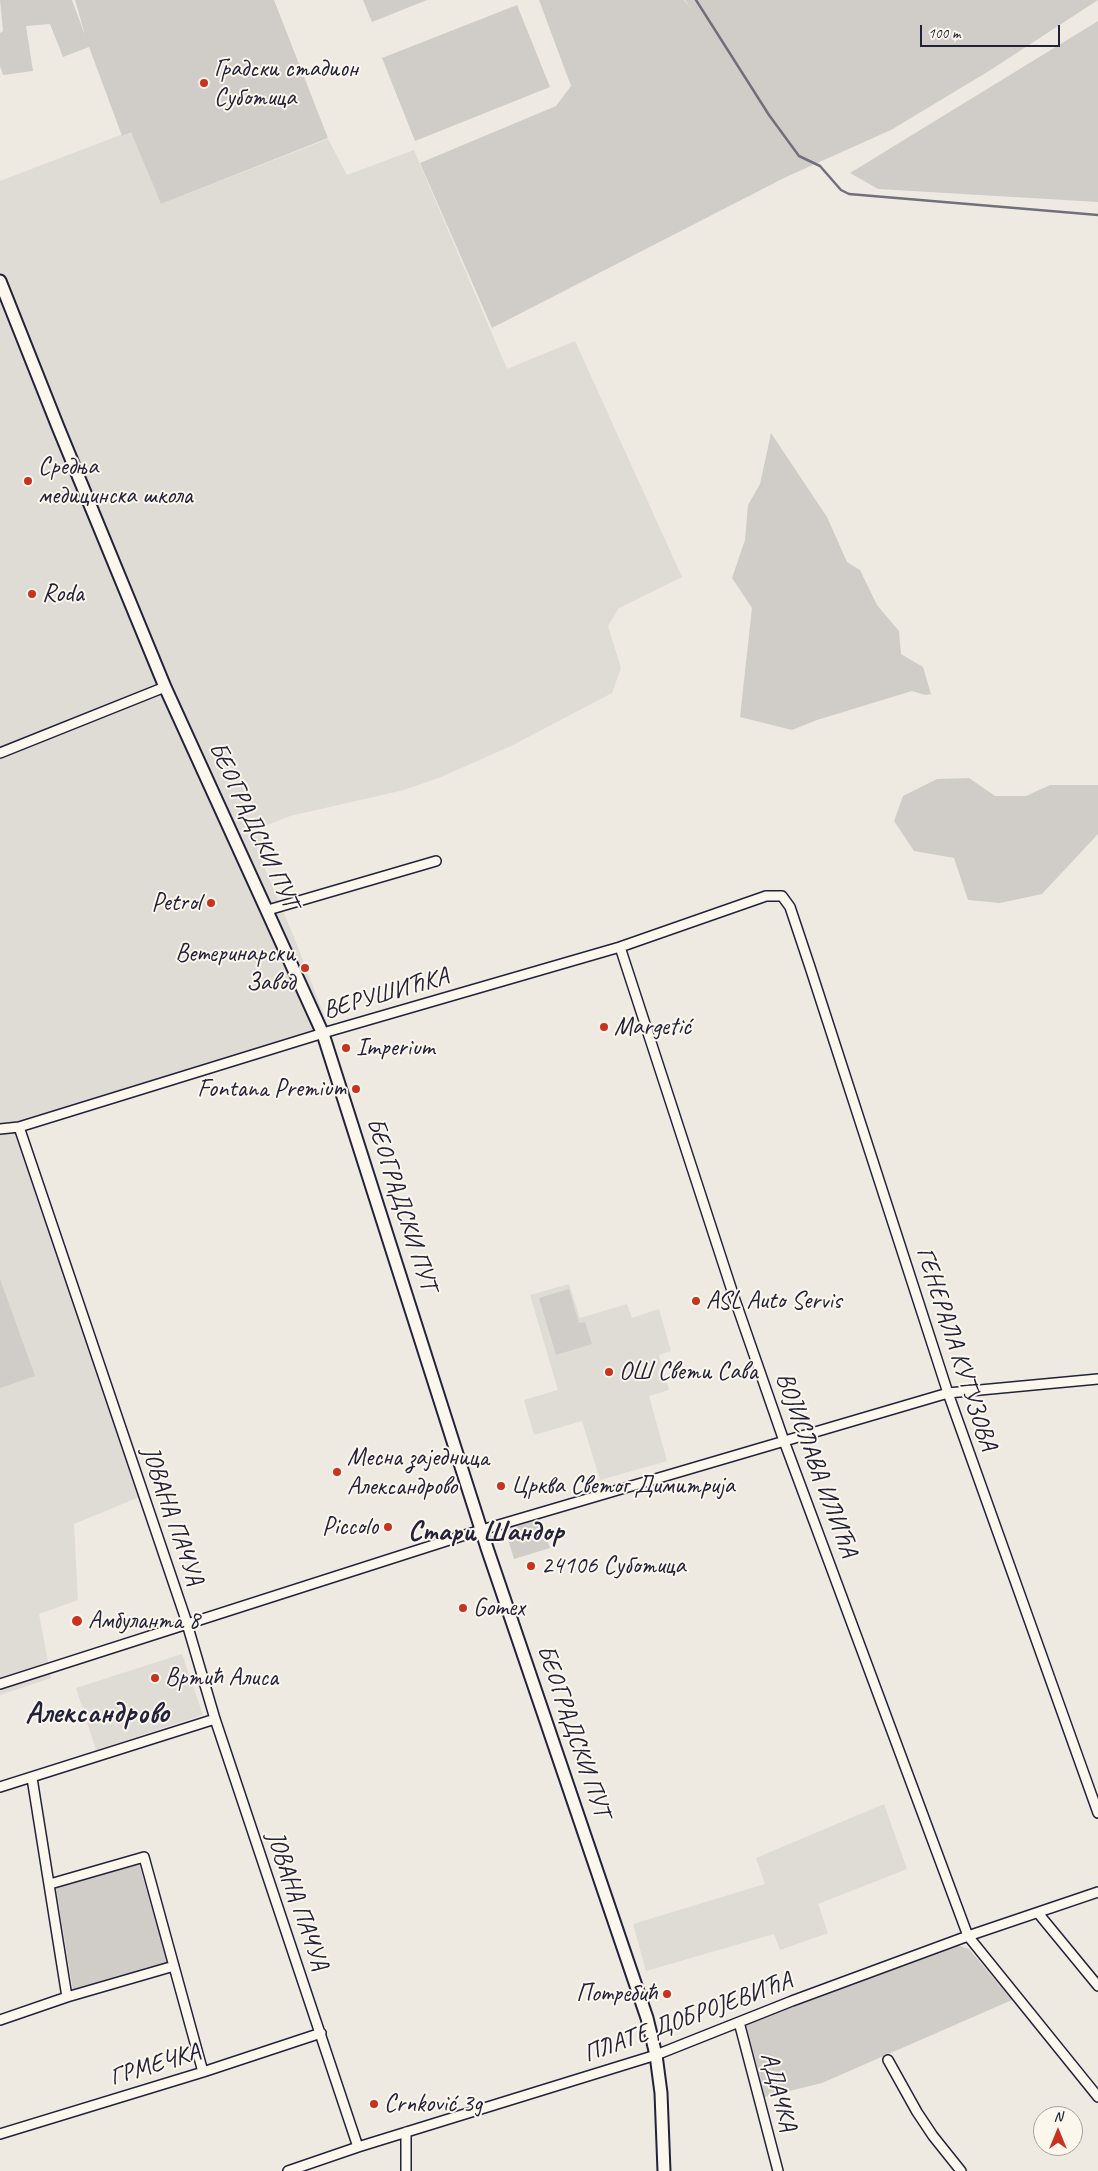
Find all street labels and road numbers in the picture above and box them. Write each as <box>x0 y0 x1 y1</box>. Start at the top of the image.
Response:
street label: БЕОГРАДСКИ ПУТ <box>201 737 305 913</box>
street label: ВЕРУШИЋКА <box>320 962 452 1026</box>
street label: БЕОГРАДСКИ ПУТ <box>359 1114 443 1294</box>
street label: ГЕНЕРАЛА КУТУЗОВА <box>909 1244 1003 1454</box>
street label: ВОЈИСЛАВА ИЛИЋА <box>769 1369 863 1561</box>
street label: ЈОВАНА ПАЧУА <box>134 1443 210 1589</box>
street label: БЕОГРАДСКИ ПУТ <box>530 1641 616 1821</box>
street label: ЈОВАНА ПАЧУА <box>259 1828 335 1974</box>
street label: ПЛАТЕ ДОБРОЈЕВИЋА <box>580 1966 796 2070</box>
street label: ГРМЕЧКА <box>106 2037 204 2093</box>
street label: АДАЧКА <box>753 2049 803 2135</box>

